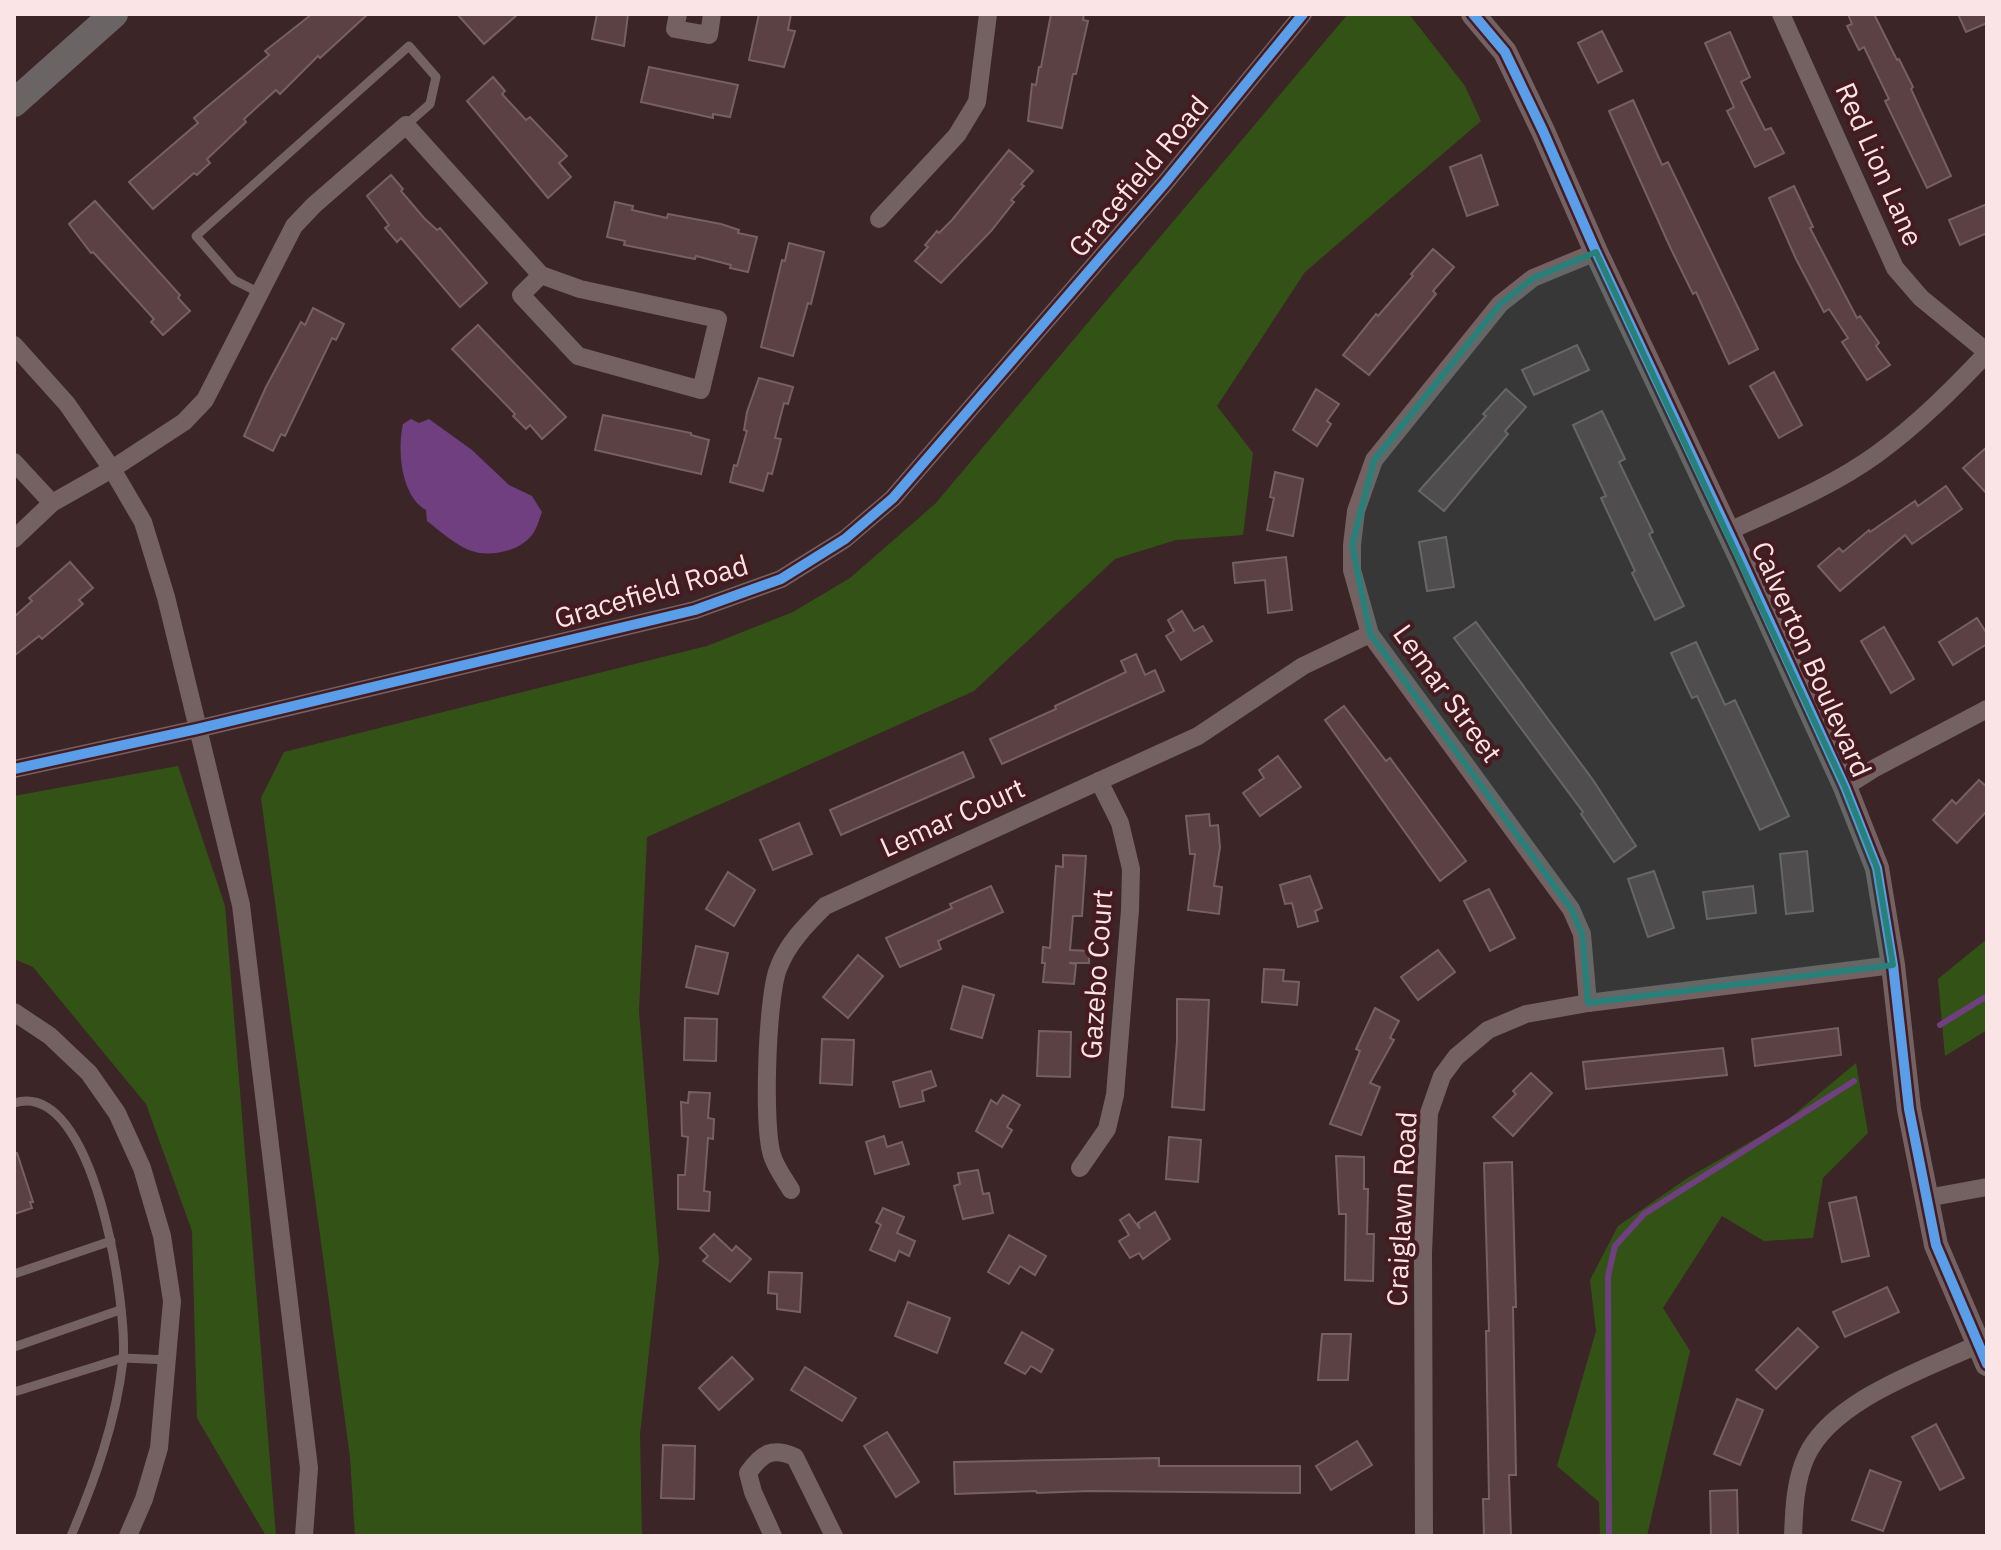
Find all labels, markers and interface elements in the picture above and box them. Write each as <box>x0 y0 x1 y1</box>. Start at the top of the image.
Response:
street label: Red Lion Lane <box>1827 76 1933 252</box>
street label: Gracefield Road <box>1060 88 1216 264</box>
street label: Calverton Boulevard <box>1743 535 1881 783</box>
street label: Gracefield Road <box>550 546 752 636</box>
street label: Lemar Street <box>1385 617 1511 769</box>
street label: Lemar Court <box>874 769 1030 865</box>
street label: Gazebo Court <box>1072 888 1120 1060</box>
street label: Craiglawn Road <box>1377 1111 1425 1307</box>

